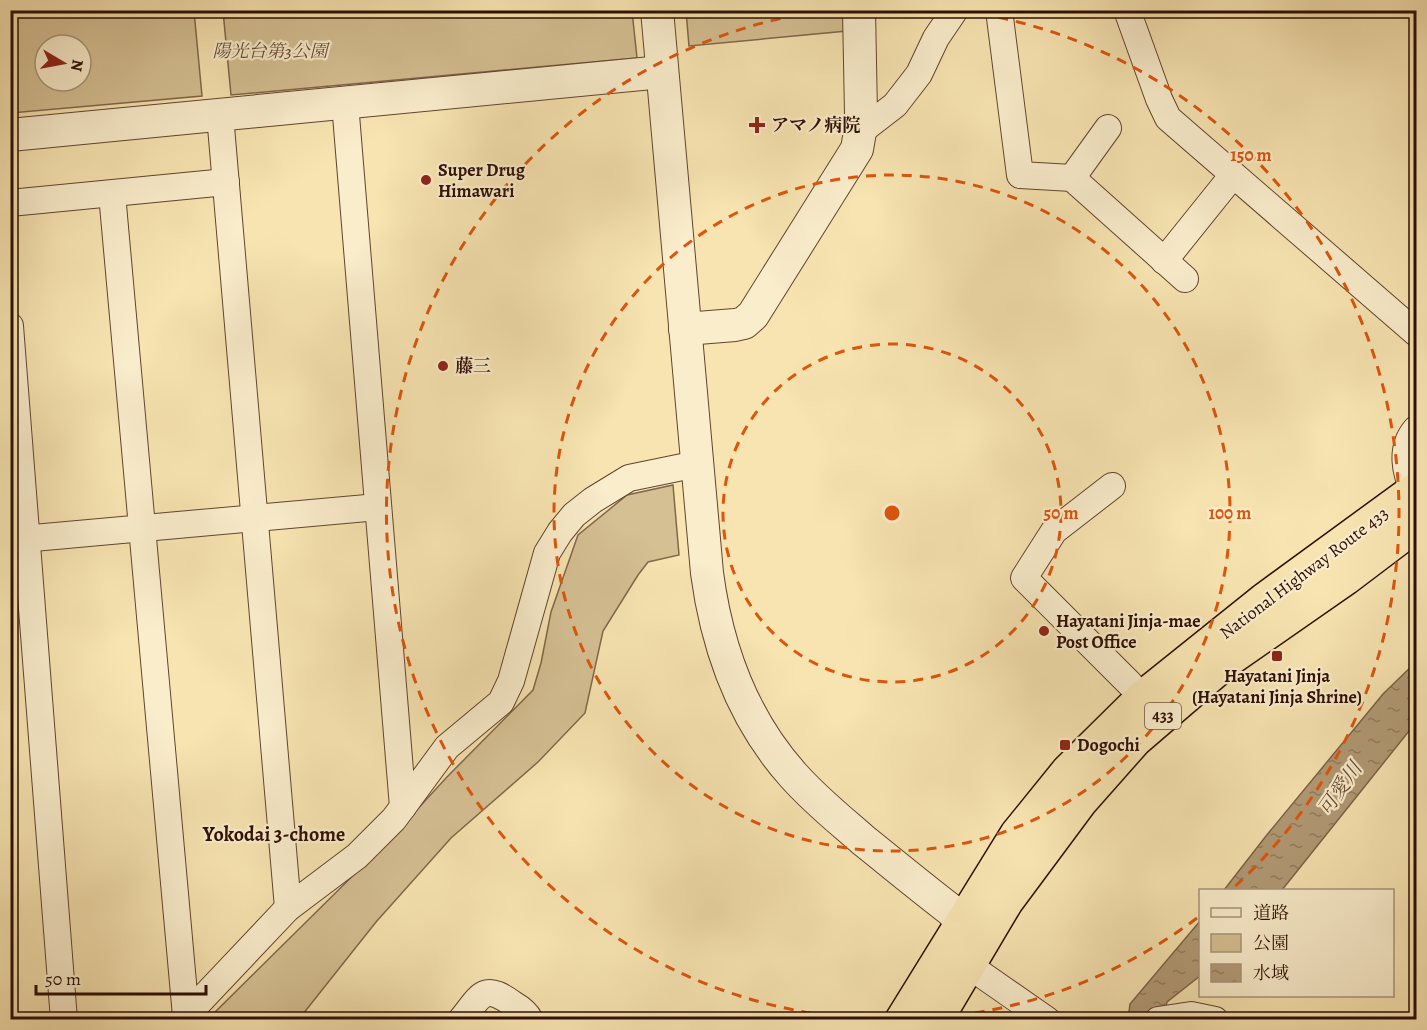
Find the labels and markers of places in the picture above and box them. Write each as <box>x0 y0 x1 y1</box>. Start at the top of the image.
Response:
place label: アマノ病院 <box>771 113 860 137</box>
marker: アマノ病院 <box>748 116 766 134</box>
place label: Super Drug Himawari <box>438 158 526 203</box>
marker: Super Drug Himawari <box>419 173 433 187</box>
place label: 藤三 <box>455 354 491 378</box>
marker: 藤三 <box>436 359 450 373</box>
centre of rings <box>882 503 902 523</box>
place label: Hayatani Jinja-mae Post Office <box>1056 609 1201 654</box>
marker: Hayatani Jinja-mae Post Office <box>1037 624 1051 638</box>
marker: Hayatani Jinja (Hayatani Jinja Shrine) <box>1270 649 1284 663</box>
place label: Hayatani Jinja (Hayatani Jinja Shrine) <box>1192 664 1362 709</box>
place label: Dogochi <box>1077 733 1140 757</box>
marker: Dogochi <box>1058 738 1072 752</box>

